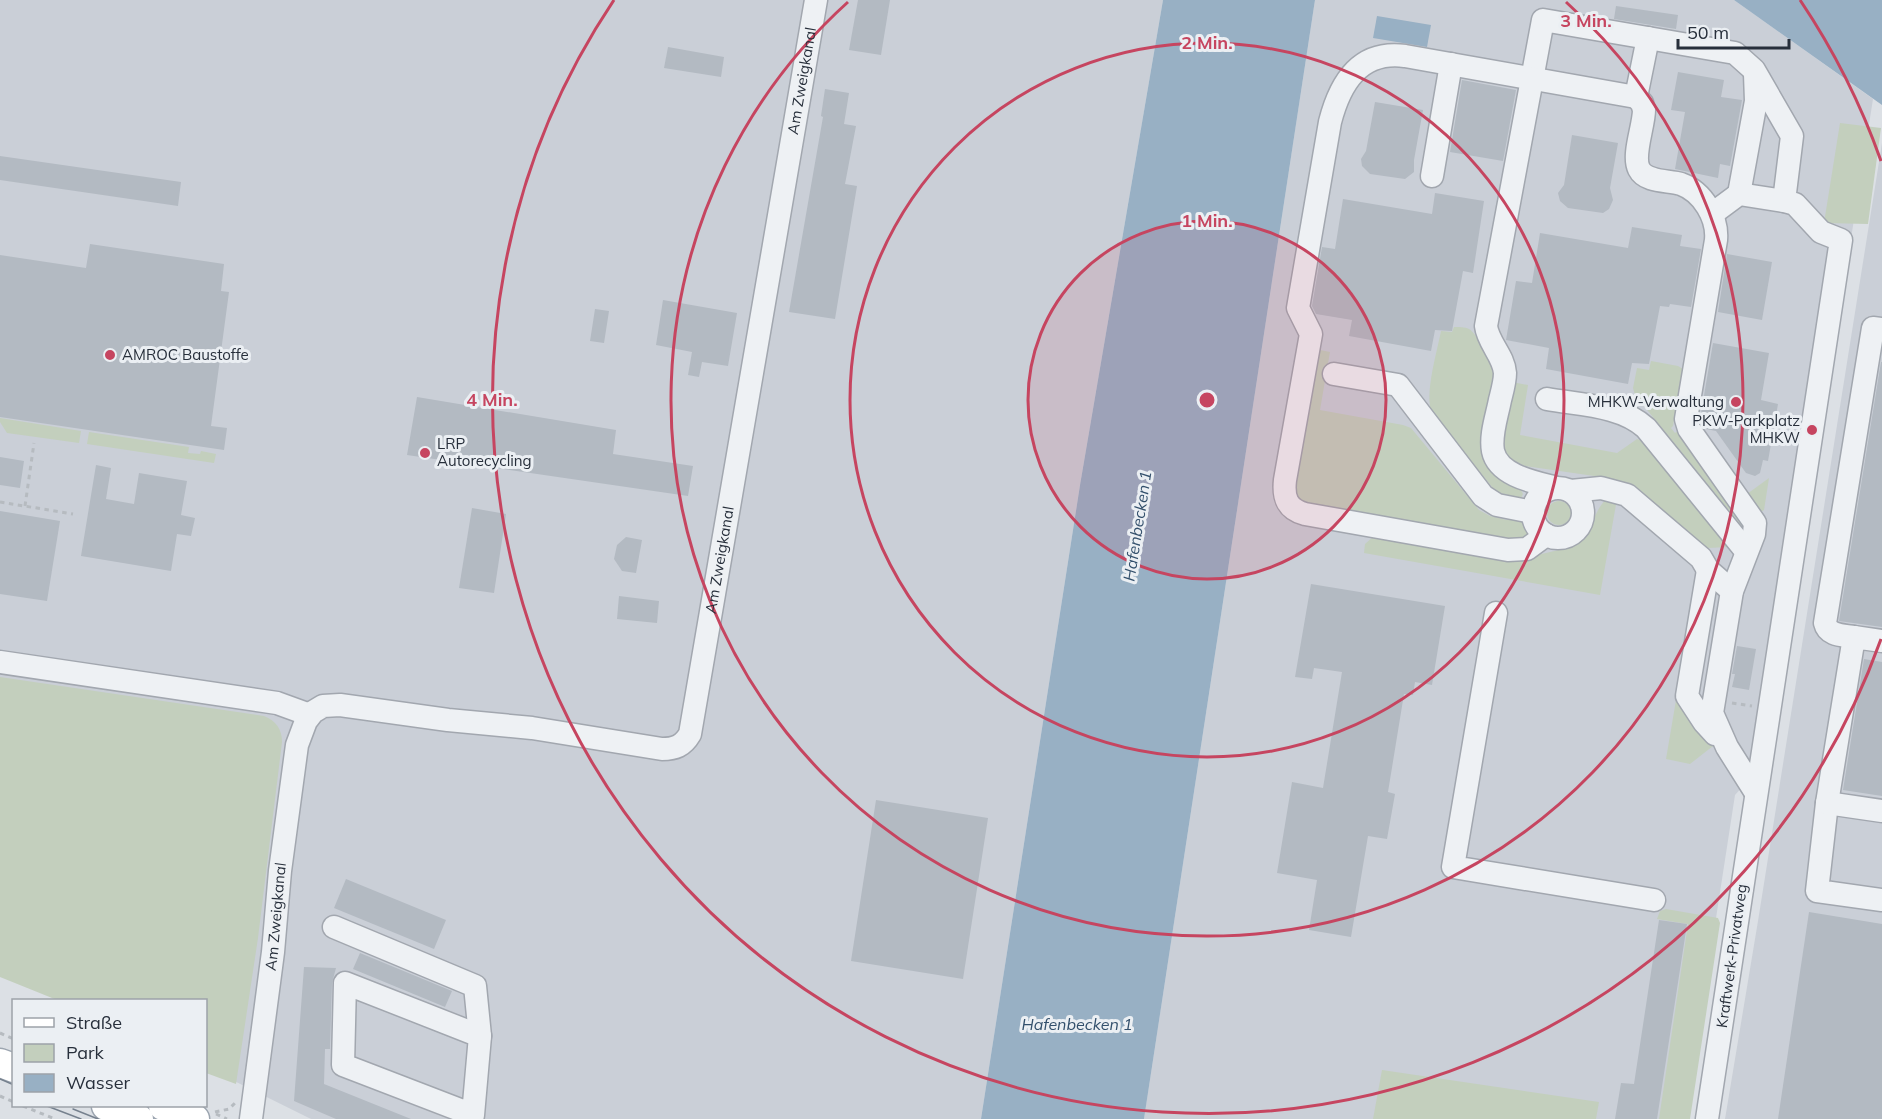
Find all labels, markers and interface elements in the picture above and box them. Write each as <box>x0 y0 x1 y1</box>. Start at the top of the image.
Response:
text: 3 Min. <box>1560 9 1612 32</box>
scale bar <box>1678 12 1789 50</box>
text: 50 m <box>1687 21 1729 44</box>
street label: Am Zweigkanal <box>783 26 820 136</box>
text: 2 Min. <box>1181 31 1233 54</box>
text: 1 Min. <box>1181 209 1233 232</box>
place label: AMROC Baustoffe <box>122 345 249 364</box>
marker: AMROC Baustoffe <box>103 348 117 362</box>
text: 4 Min. <box>466 388 518 411</box>
centre of rings <box>1197 390 1217 410</box>
place label: MHKW-Verwaltung <box>1588 392 1724 411</box>
marker: MHKW-Verwaltung <box>1729 395 1743 409</box>
place label: PKW-Parkplatz MHKW <box>1692 411 1800 447</box>
marker: PKW-Parkplatz MHKW <box>1805 423 1819 437</box>
place label: LRP Autorecycling <box>437 434 532 470</box>
marker: LRP Autorecycling <box>418 446 432 460</box>
water label: Hafenbecken 1 <box>1118 469 1156 583</box>
street label: Am Zweigkanal <box>701 505 738 615</box>
street label: Am Zweigkanal <box>261 861 290 972</box>
street label: Kraftwerk-Privatweg <box>1712 883 1751 1029</box>
legend <box>12 999 207 1107</box>
text: Straße <box>66 1011 122 1034</box>
water label: Hafenbecken 1 <box>1021 1014 1133 1034</box>
text: Park <box>66 1041 105 1064</box>
text: Wasser <box>66 1071 130 1094</box>

